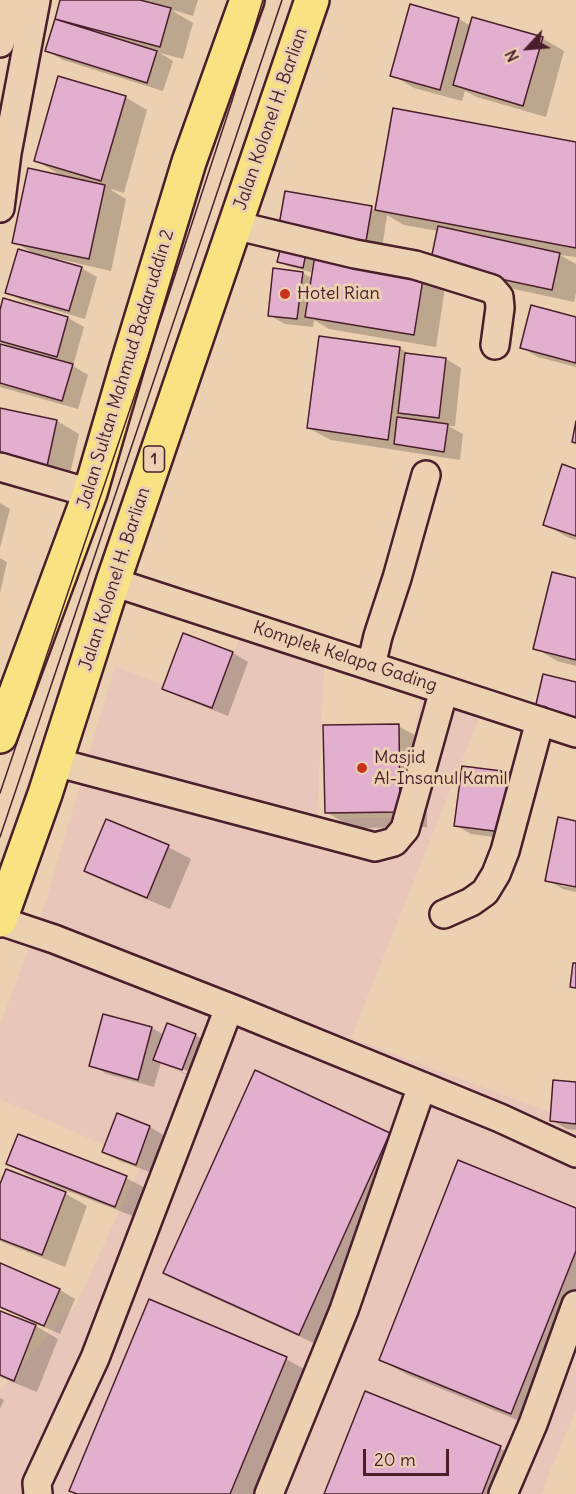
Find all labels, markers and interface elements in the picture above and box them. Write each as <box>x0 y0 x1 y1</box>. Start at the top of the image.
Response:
north arrow <box>498 18 558 78</box>
street label: Jalan Kolonel H. Barlian <box>230 25 312 213</box>
text: N <box>500 47 523 65</box>
street label: Jalan Sultan Mahmud Badaruddin 2 <box>73 227 179 511</box>
place label: Hotel Rian <box>297 283 380 305</box>
marker: Hotel Rian <box>278 287 292 301</box>
road number: 1 <box>144 446 164 472</box>
street label: Jalan Kolonel H. Barlian <box>75 485 155 673</box>
street label: Komplek Kelapa Gading <box>250 617 440 697</box>
place label: Masjid Al-Insanul Kamil <box>374 747 508 789</box>
marker: Masjid Al-Insanul Kamil <box>355 761 369 775</box>
scale bar <box>366 1437 452 1475</box>
text: 20 m <box>374 1448 416 1471</box>

